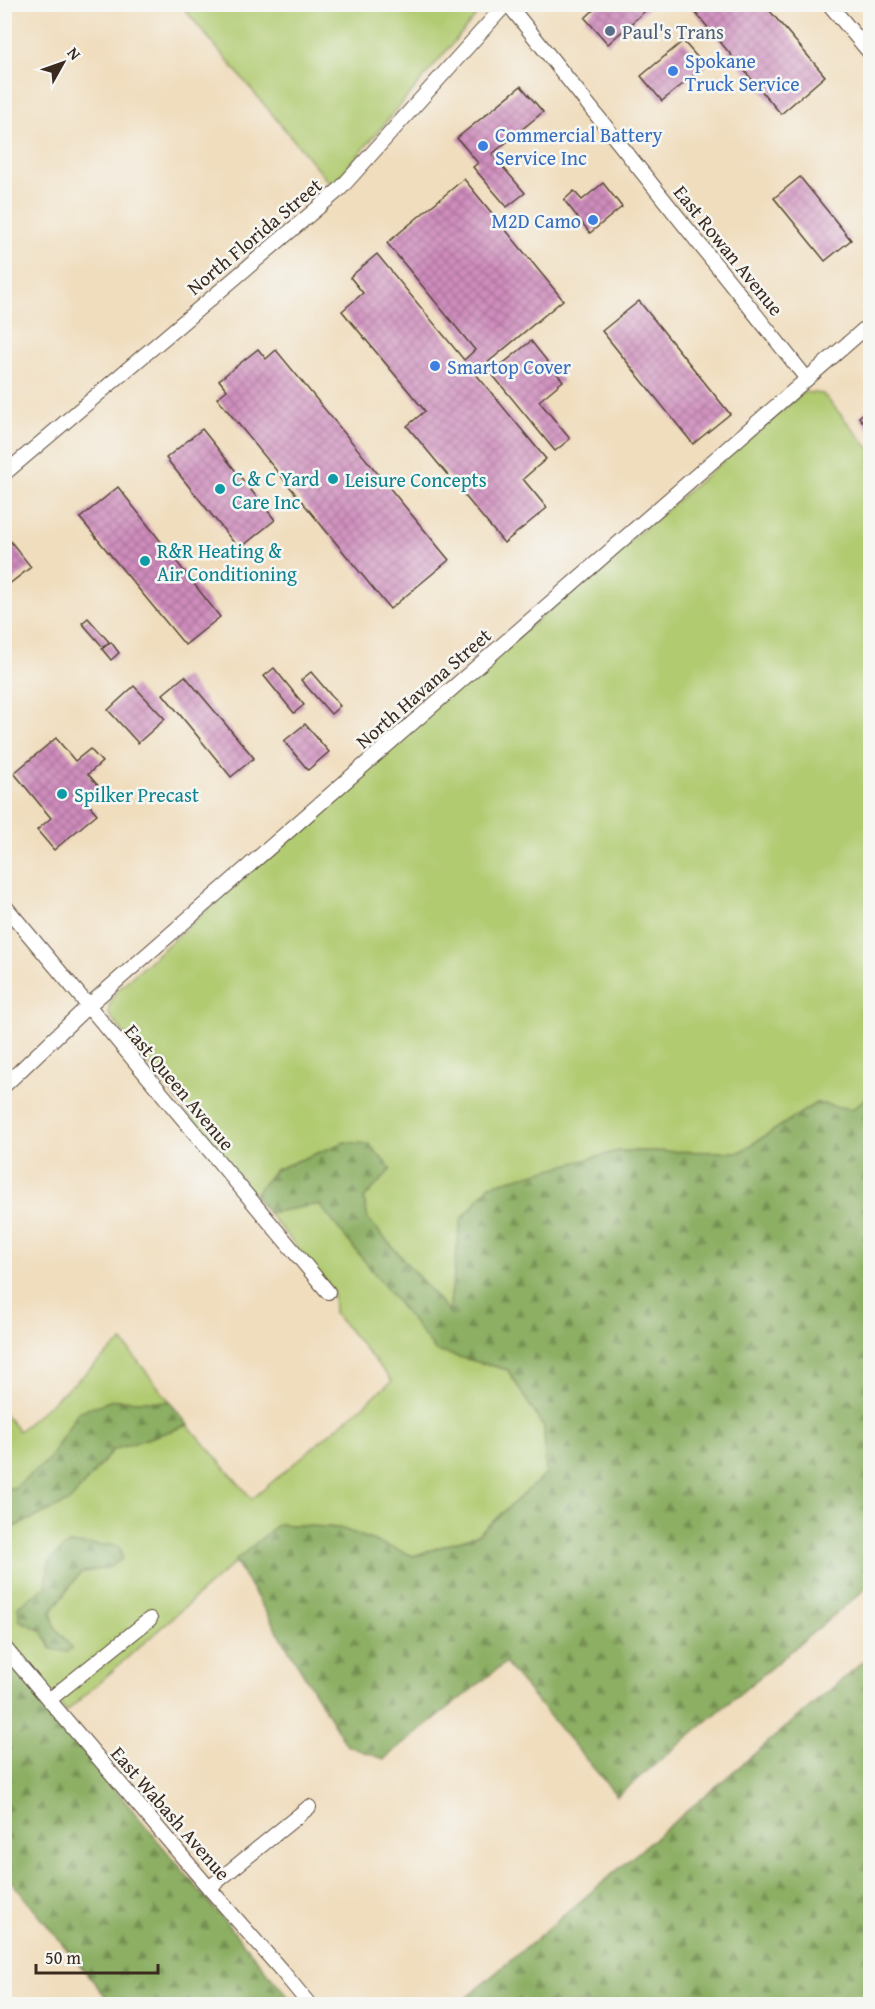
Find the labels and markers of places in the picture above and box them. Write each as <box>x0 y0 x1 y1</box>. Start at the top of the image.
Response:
place label: Paul's Trans <box>622 17 724 46</box>
marker: Paul's Trans <box>603 24 617 38</box>
place label: Spokane Truck Service <box>685 46 800 98</box>
marker: Spokane Truck Service <box>666 64 680 78</box>
place label: Commercial Battery Service Inc <box>495 120 663 172</box>
marker: Commercial Battery Service Inc <box>476 139 490 153</box>
place label: M2D Camo <box>492 206 581 235</box>
marker: M2D Camo <box>586 213 600 227</box>
place label: Smartop Cover <box>447 352 571 381</box>
marker: Smartop Cover <box>428 359 442 373</box>
place label: C & C Yard Care Inc <box>232 464 320 516</box>
place label: Leisure Concepts <box>345 465 487 494</box>
marker: Leisure Concepts <box>326 472 340 486</box>
marker: C & C Yard Care Inc <box>213 482 227 496</box>
place label: R&R Heating & Air Conditioning <box>157 536 297 588</box>
marker: R&R Heating & Air Conditioning <box>138 554 152 568</box>
place label: Spilker Precast <box>74 780 199 809</box>
marker: Spilker Precast <box>55 787 69 801</box>

